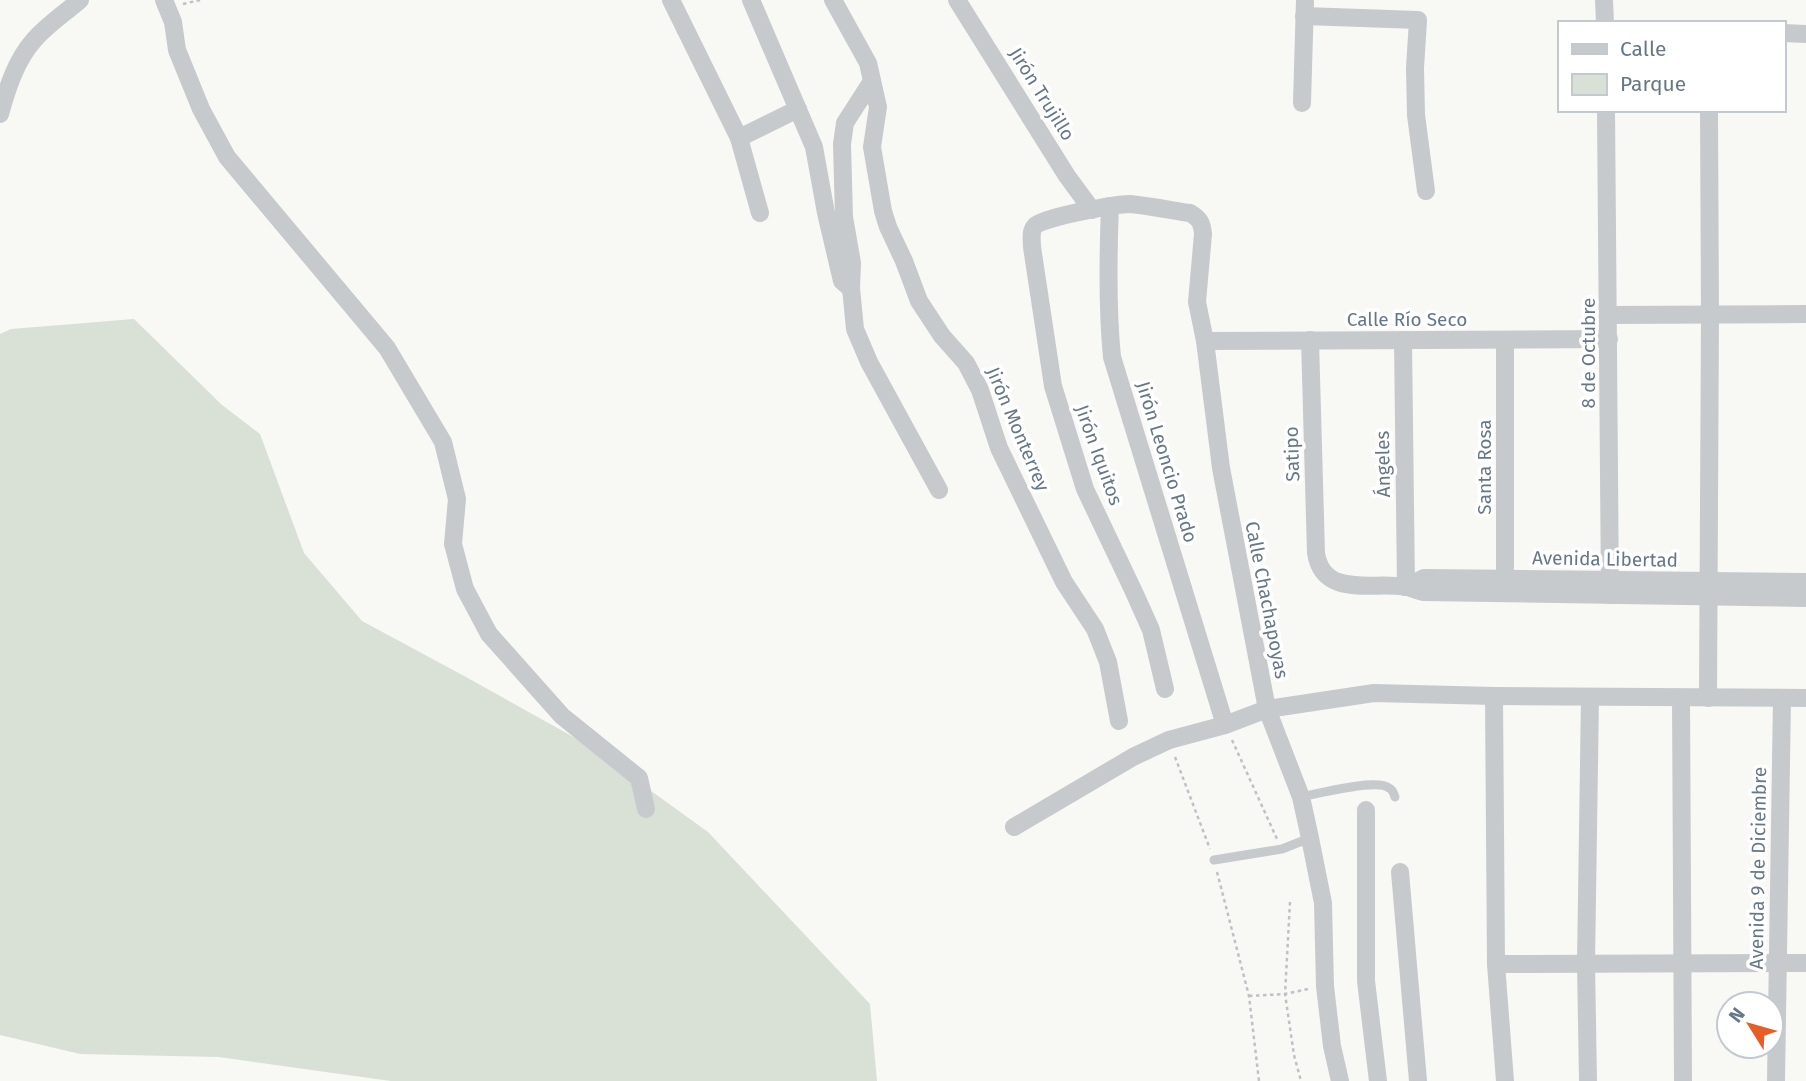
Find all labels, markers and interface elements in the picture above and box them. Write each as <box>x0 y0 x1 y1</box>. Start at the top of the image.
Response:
legend <box>1558 21 1785 112</box>
text: Calle <box>1620 36 1666 62</box>
street label: Jirón Trujillo <box>1004 43 1080 145</box>
text: Parque <box>1620 71 1686 97</box>
street label: 8 de Octubre <box>1577 298 1600 408</box>
street label: Calle Río Seco <box>1347 308 1467 331</box>
street label: Jirón Monterrey <box>981 363 1055 495</box>
street label: Jirón Leoncio Prado <box>1132 379 1202 545</box>
street label: Jirón Iquitos <box>1070 402 1128 508</box>
street label: Santa Rosa <box>1473 419 1496 515</box>
street label: Satipo <box>1280 426 1304 482</box>
street label: Ángeles <box>1371 430 1395 498</box>
street label: Calle Chachapoyas <box>1240 519 1294 681</box>
street label: Avenida Libertad <box>1532 546 1678 572</box>
street label: Avenida 9 de Diciembre <box>1745 767 1771 969</box>
north arrow <box>1715 990 1785 1060</box>
text: N <box>1724 1003 1750 1027</box>

